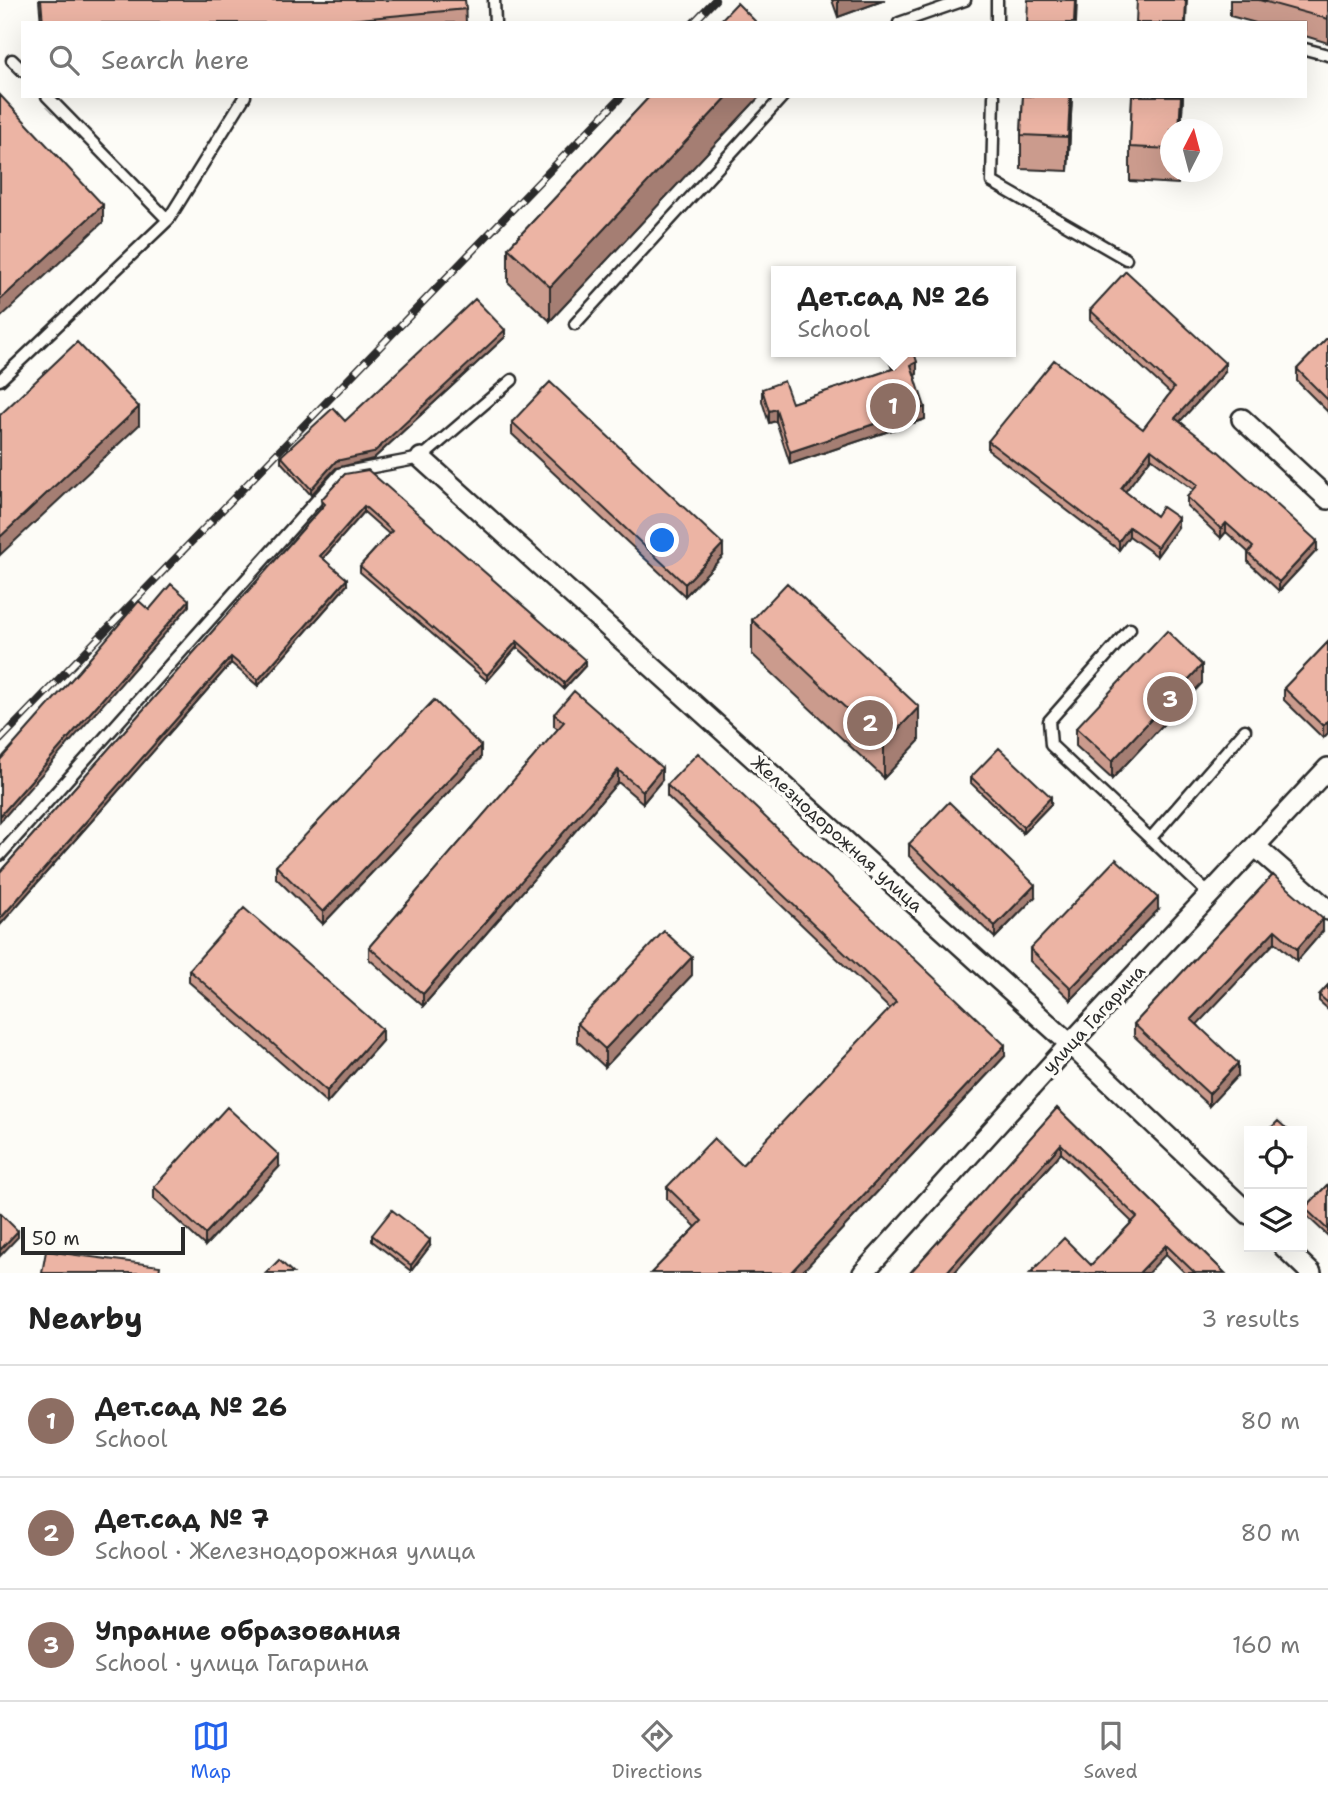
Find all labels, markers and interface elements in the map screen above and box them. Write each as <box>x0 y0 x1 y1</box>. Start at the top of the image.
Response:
search box <box>21 21 1307 98</box>
icon: search <box>45 41 83 79</box>
text: Search here <box>101 42 250 77</box>
north arrow <box>1160 119 1223 182</box>
popup <box>771 266 1016 357</box>
text: Дет.сад № 26 <box>797 279 990 314</box>
text: School <box>797 314 870 344</box>
pin: 1 <box>870 380 916 432</box>
your location <box>645 523 679 557</box>
pin: 3 <box>1147 673 1193 725</box>
pin: 2 <box>847 697 893 749</box>
street label: Железнодорожная улица <box>746 750 928 918</box>
street label: улица Гагарина <box>1037 960 1151 1078</box>
map controls <box>1244 1126 1307 1252</box>
button: locate <box>1244 1126 1307 1189</box>
button: layers <box>1244 1189 1307 1252</box>
scale bar <box>21 1224 186 1256</box>
text: 50 m <box>32 1226 80 1251</box>
text: Nearby <box>28 1298 143 1339</box>
text: 3 results <box>1201 1304 1300 1334</box>
text: Дет.сад № 26 <box>95 1389 287 1424</box>
text: 1 <box>46 1406 56 1436</box>
text: 80 m <box>1241 1406 1300 1436</box>
text: School <box>95 1424 167 1454</box>
text: Дет.сад № 7 <box>95 1501 269 1536</box>
text: 2 <box>43 1518 59 1548</box>
text: 80 m <box>1241 1518 1300 1548</box>
text: School · Железнодорожная улица <box>95 1536 475 1566</box>
text: Упрание образования <box>95 1613 401 1648</box>
text: 3 <box>43 1630 59 1660</box>
text: 160 m <box>1232 1630 1300 1660</box>
text: School · улица Гагарина <box>95 1648 369 1678</box>
tab: Map <box>190 1717 231 1784</box>
tab: Directions <box>612 1717 703 1784</box>
tab: Saved <box>1084 1717 1138 1784</box>

